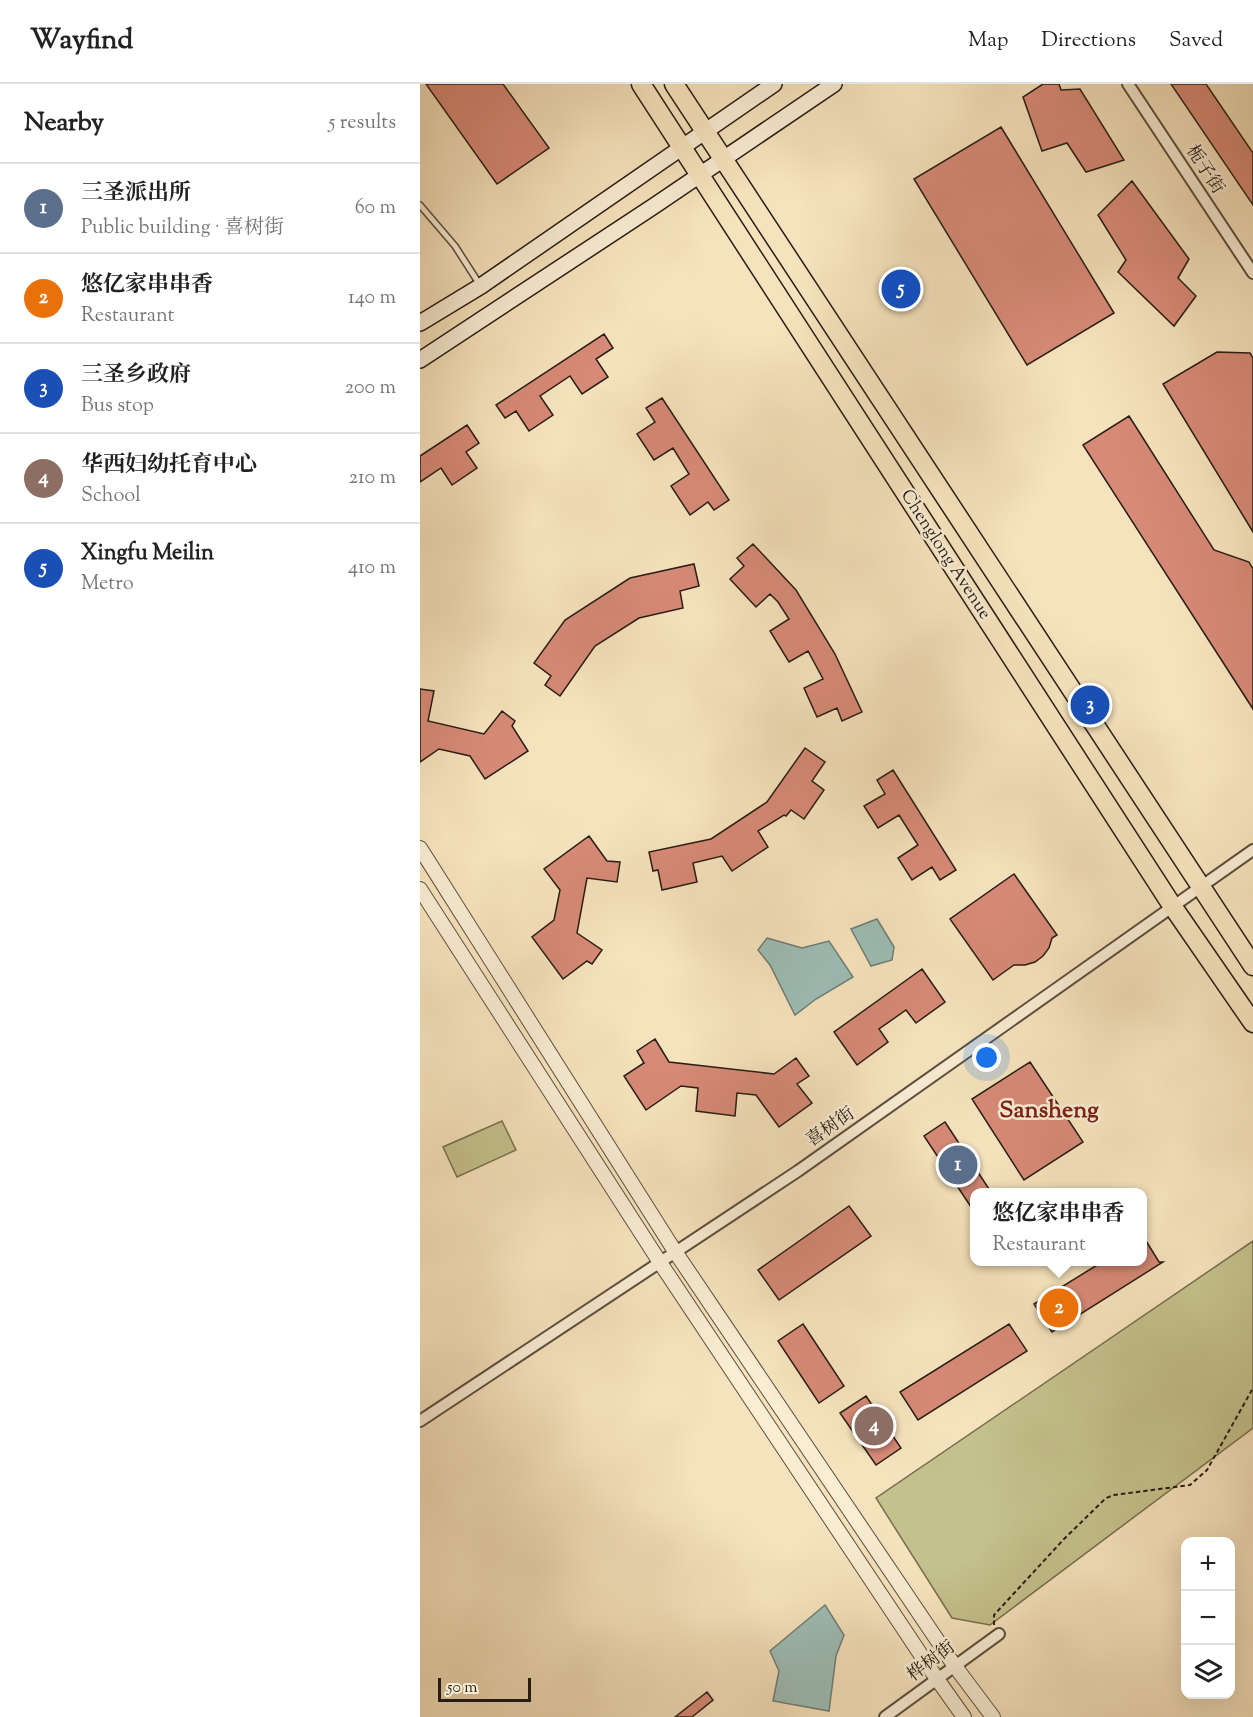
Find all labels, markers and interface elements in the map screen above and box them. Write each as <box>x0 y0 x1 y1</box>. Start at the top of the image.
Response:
text: Wayfind <box>30 21 133 61</box>
text: Map <box>968 26 1008 56</box>
text: Directions <box>1041 26 1136 56</box>
text: Saved <box>1169 26 1223 56</box>
text: Nearby <box>24 105 104 142</box>
text: 5 results <box>329 109 396 138</box>
street label: 栀子街 <box>1178 140 1230 200</box>
text: 三圣派出所 <box>81 178 191 210</box>
text: 1 <box>40 194 47 223</box>
text: 60 m <box>355 194 396 223</box>
text: Public building · 喜树街 <box>81 214 284 243</box>
pin: 5 <box>882 266 920 312</box>
text: 悠亿家串串香 <box>81 270 213 302</box>
text: 2 <box>39 284 48 313</box>
text: 140 m <box>348 284 396 313</box>
text: Restaurant <box>81 302 174 331</box>
text: 三圣乡政府 <box>81 360 191 392</box>
text: 3 <box>39 374 48 403</box>
text: 200 m <box>345 374 396 403</box>
text: Bus stop <box>81 392 154 421</box>
text: 华西妇幼托育中心 <box>81 450 257 482</box>
text: 4 <box>38 464 49 493</box>
text: 210 m <box>349 464 396 493</box>
text: School <box>81 482 141 511</box>
street label: Chenglong Avenue <box>893 485 997 625</box>
text: Xingfu Meilin <box>81 538 214 570</box>
text: 5 <box>40 554 47 583</box>
text: 410 m <box>348 554 396 583</box>
text: Metro <box>81 570 134 599</box>
pin: 3 <box>1070 682 1110 728</box>
your location <box>972 1043 1001 1072</box>
district label: Sansheng <box>999 1094 1099 1128</box>
street label: 喜树街 <box>801 1102 861 1154</box>
pin: 1 <box>938 1142 978 1188</box>
popup <box>970 1188 1147 1266</box>
text: 悠亿家串串香 <box>992 1199 1125 1231</box>
text: Restaurant <box>992 1231 1086 1260</box>
pin: 2 <box>1040 1286 1078 1330</box>
pin: 4 <box>854 1404 894 1448</box>
map controls <box>1181 1537 1235 1699</box>
button: + <box>1181 1537 1235 1591</box>
button: − <box>1181 1591 1235 1645</box>
street label: 桦树街 <box>903 1635 961 1689</box>
button: layers <box>1181 1645 1235 1699</box>
scale bar <box>438 1675 531 1702</box>
text: 50 m <box>447 1677 478 1700</box>

